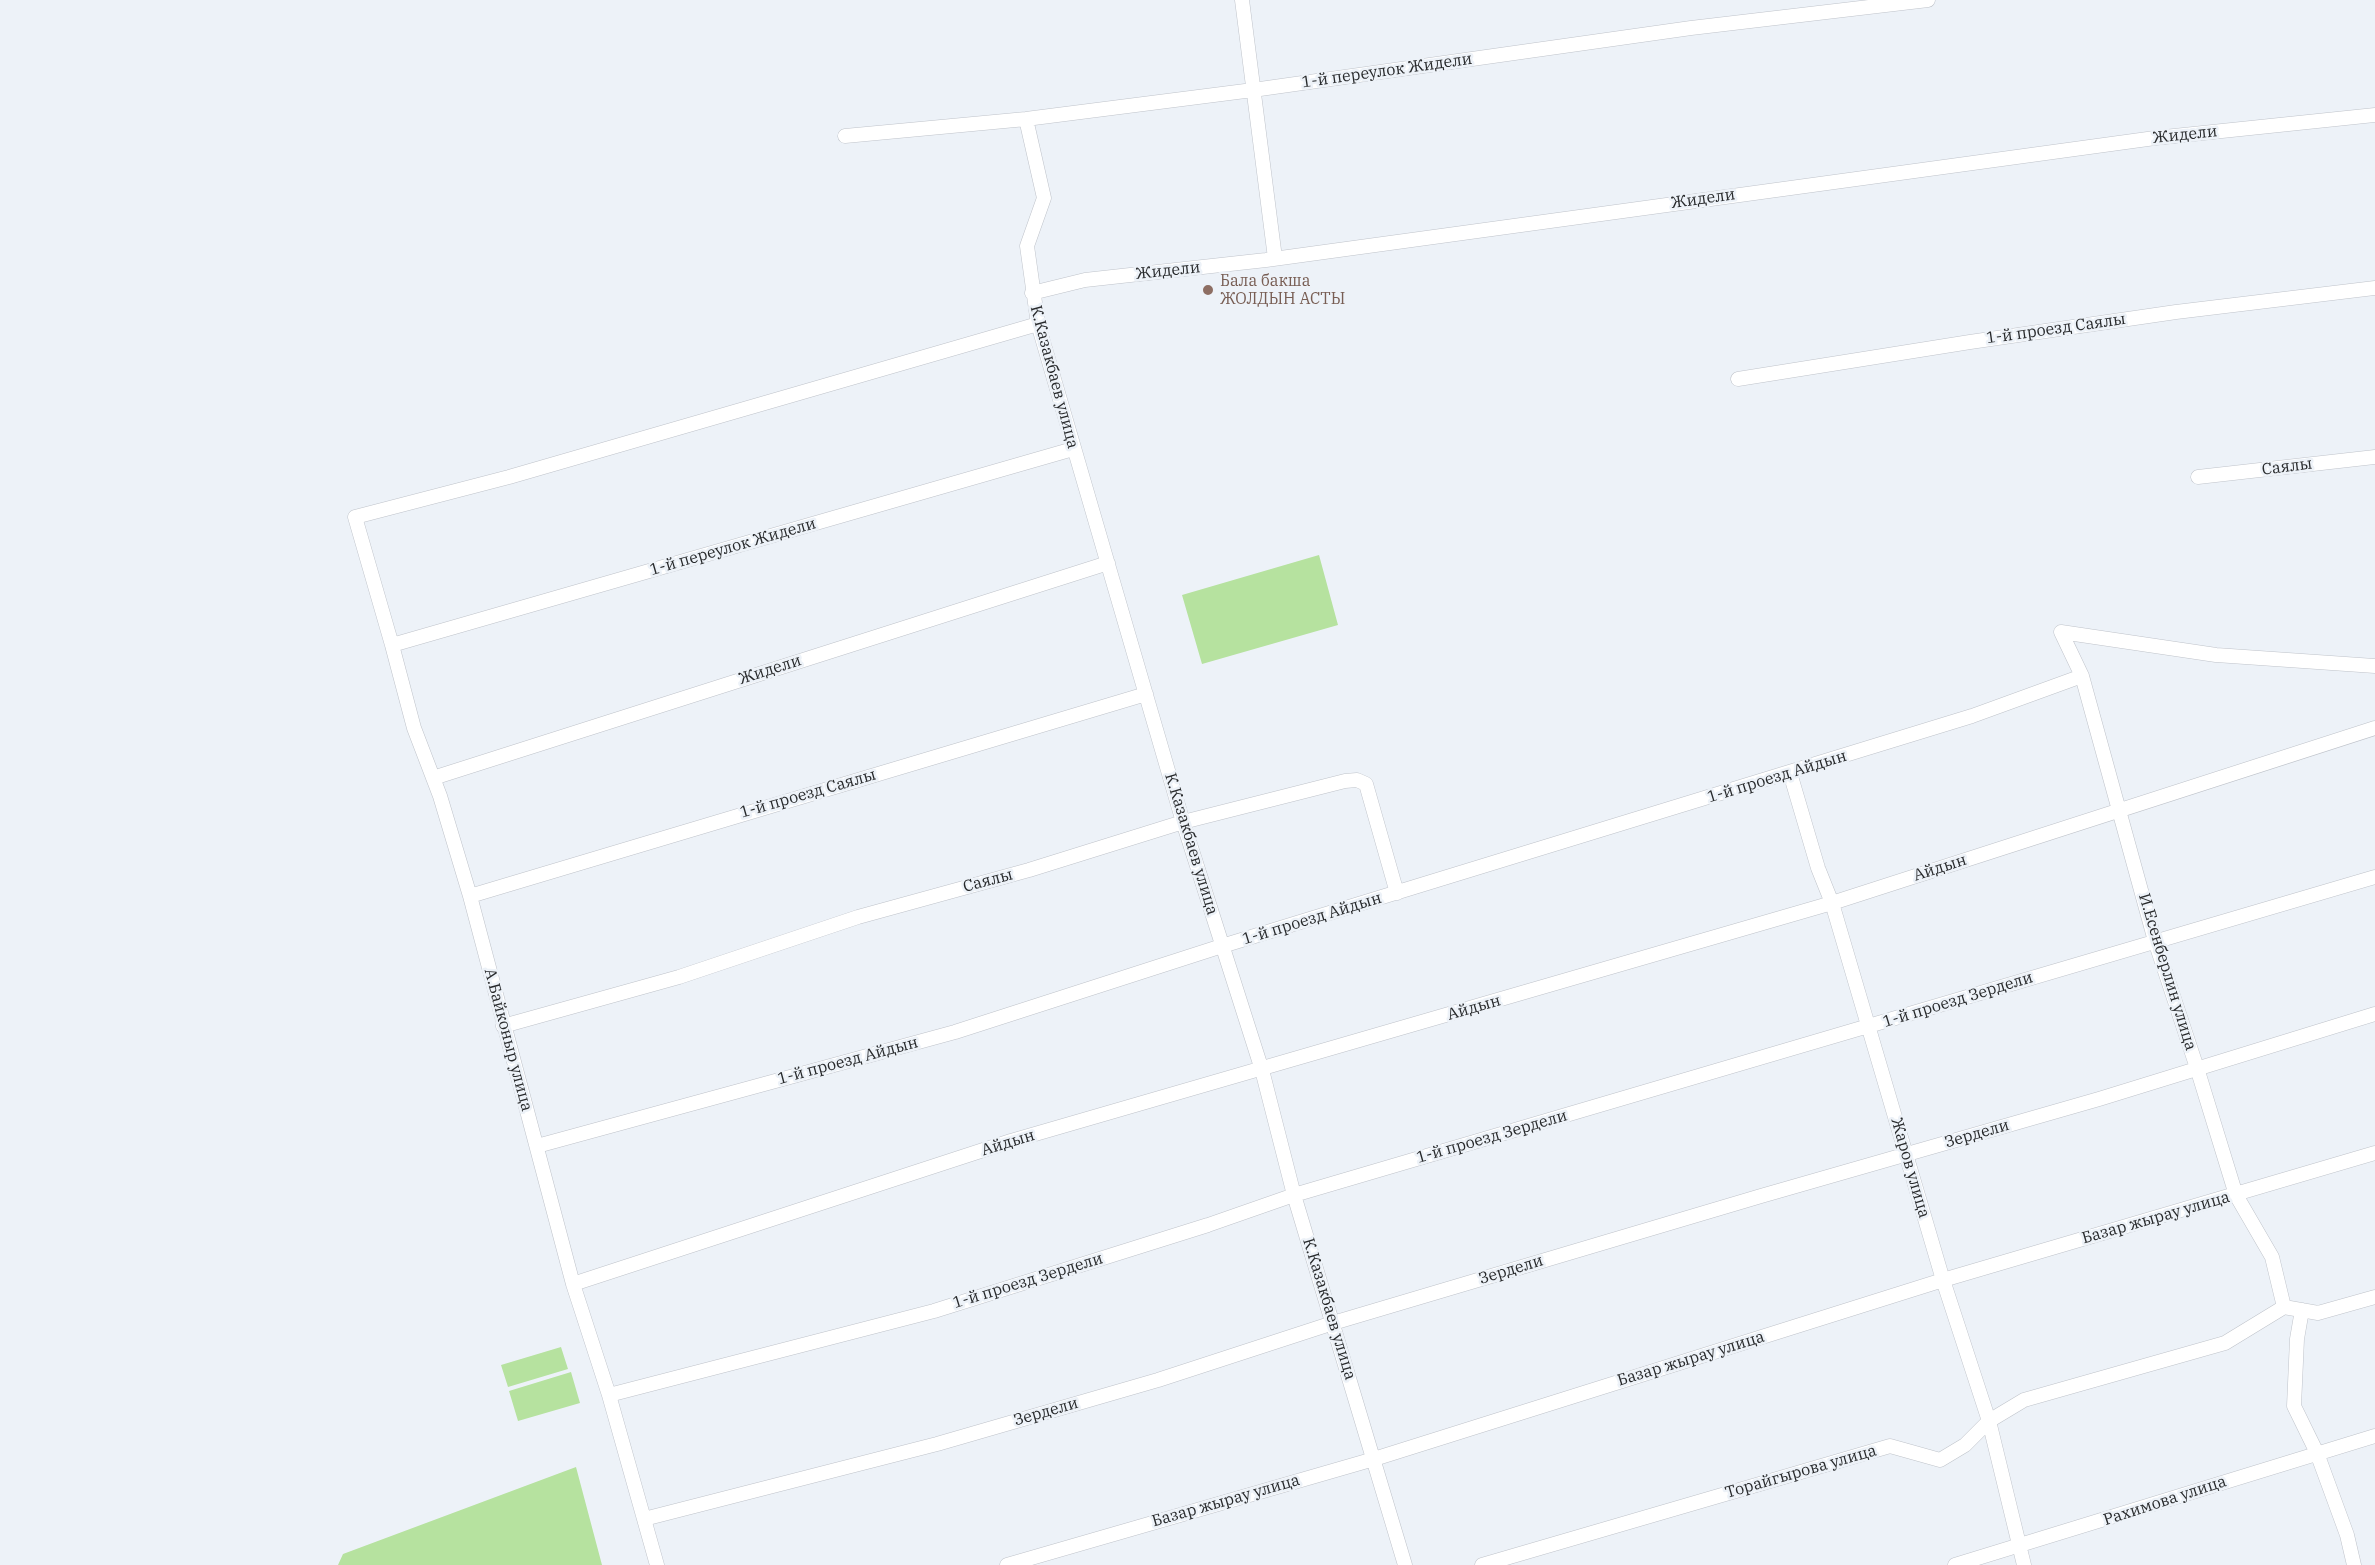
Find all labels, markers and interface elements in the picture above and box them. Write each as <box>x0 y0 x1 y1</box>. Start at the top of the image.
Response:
street label: 1-й переулок Жидели <box>1301 50 1473 92</box>
street label: Жидели <box>2152 122 2218 148</box>
street label: Жидели <box>1670 185 1736 213</box>
street label: Жидели <box>1135 258 1201 284</box>
place label: Бала бакша ЖОЛДЫН АСТЫ <box>1220 271 1345 309</box>
marker: Бала бакша ЖОЛДЫН АСТЫ <box>1201 283 1215 297</box>
street label: К.Казакбаев улица <box>1026 303 1082 451</box>
street label: 1-й проезд Саялы <box>1985 310 2127 348</box>
street label: Саялы <box>2261 454 2313 480</box>
street label: 1-й переулок Жидели <box>648 514 818 580</box>
street label: Жидели <box>736 651 804 689</box>
street label: 1-й проезд Айдын <box>1705 747 1849 807</box>
street label: 1-й проезд Саялы <box>738 765 878 823</box>
street label: К.Казакбаев улица <box>1160 771 1222 917</box>
street label: Айдын <box>1911 850 1969 886</box>
street label: Саялы <box>961 865 1015 897</box>
street label: 1-й проезд Айдын <box>1240 889 1384 949</box>
street label: И.Есенберлин улица <box>2134 891 2200 1053</box>
street label: А.Байконыр улица <box>480 966 536 1114</box>
street label: 1-й проезд Зердели <box>1881 968 2035 1032</box>
street label: Айдын <box>1445 991 1503 1025</box>
street label: 1-й проезд Айдын <box>776 1033 920 1089</box>
street label: 1-й проезд Зердели <box>1414 1106 1570 1168</box>
street label: Жаров улица <box>1887 1116 1933 1220</box>
street label: Зердели <box>1943 1116 2011 1152</box>
street label: Айдын <box>979 1126 1037 1160</box>
street label: Базар жырау улица <box>2080 1188 2232 1248</box>
street label: К.Казакбаев улица <box>1298 1236 1360 1382</box>
street label: 1-й проезд Зердели <box>951 1249 1105 1313</box>
street label: Зердели <box>1477 1251 1545 1289</box>
street label: Базар жырау улица <box>1615 1327 1767 1391</box>
street label: Зердели <box>1012 1394 1080 1430</box>
street label: Торайгырова улица <box>1723 1441 1879 1503</box>
street label: Базар жырау улица <box>1150 1471 1302 1531</box>
street label: Рахимова улица <box>2101 1472 2229 1530</box>

